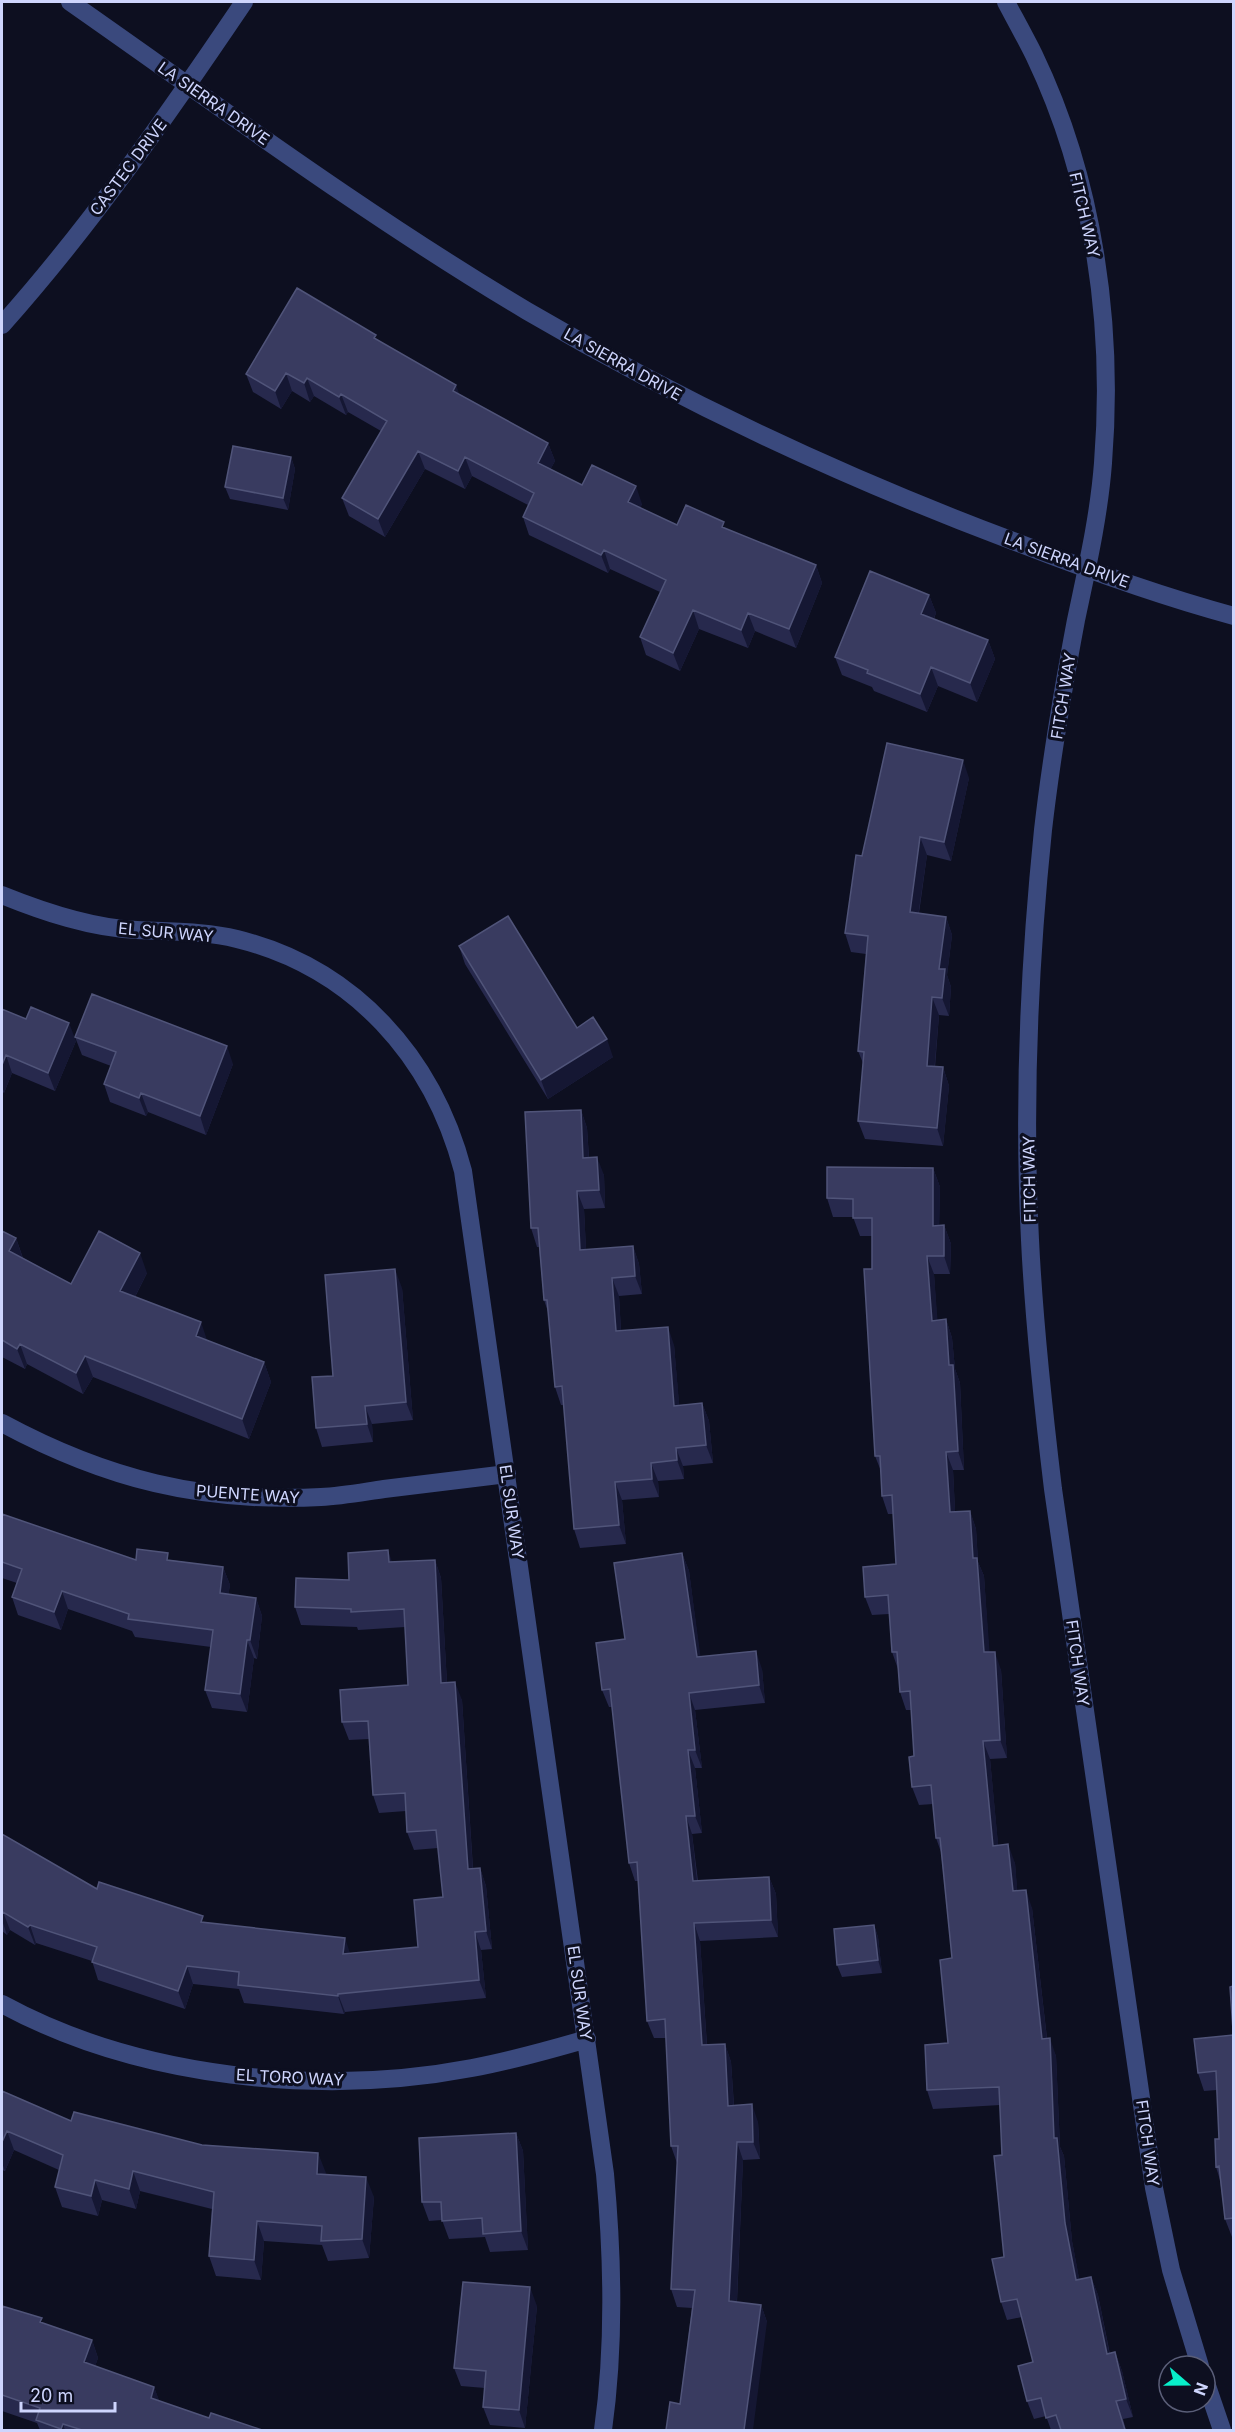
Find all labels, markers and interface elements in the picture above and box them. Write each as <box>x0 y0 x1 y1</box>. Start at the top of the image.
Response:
street label: LA SIERRA DRIVE <box>154 57 274 149</box>
street label: CASTEC DRIVE <box>85 115 171 219</box>
street label: FITCH WAY <box>1065 170 1105 260</box>
street label: LA SIERRA DRIVE <box>561 323 685 405</box>
street label: LA SIERRA DRIVE <box>1002 528 1132 592</box>
street label: FITCH WAY <box>1046 651 1080 741</box>
street label: EL SUR WAY <box>117 918 215 946</box>
street label: FITCH WAY <box>1018 1135 1040 1223</box>
street label: EL SUR WAY <box>495 1463 529 1561</box>
street label: PUENTE WAY <box>196 1480 301 1508</box>
street label: FITCH WAY <box>1062 1618 1094 1708</box>
street label: EL SUR WAY <box>563 1944 597 2042</box>
street label: EL TORO WAY <box>236 2064 345 2090</box>
street label: FITCH WAY <box>1132 2098 1164 2188</box>
north arrow <box>1157 2354 1217 2414</box>
scale bar <box>21 2375 116 2413</box>
text: N <box>1190 2380 1213 2398</box>
text: 20 m <box>30 2385 73 2406</box>

